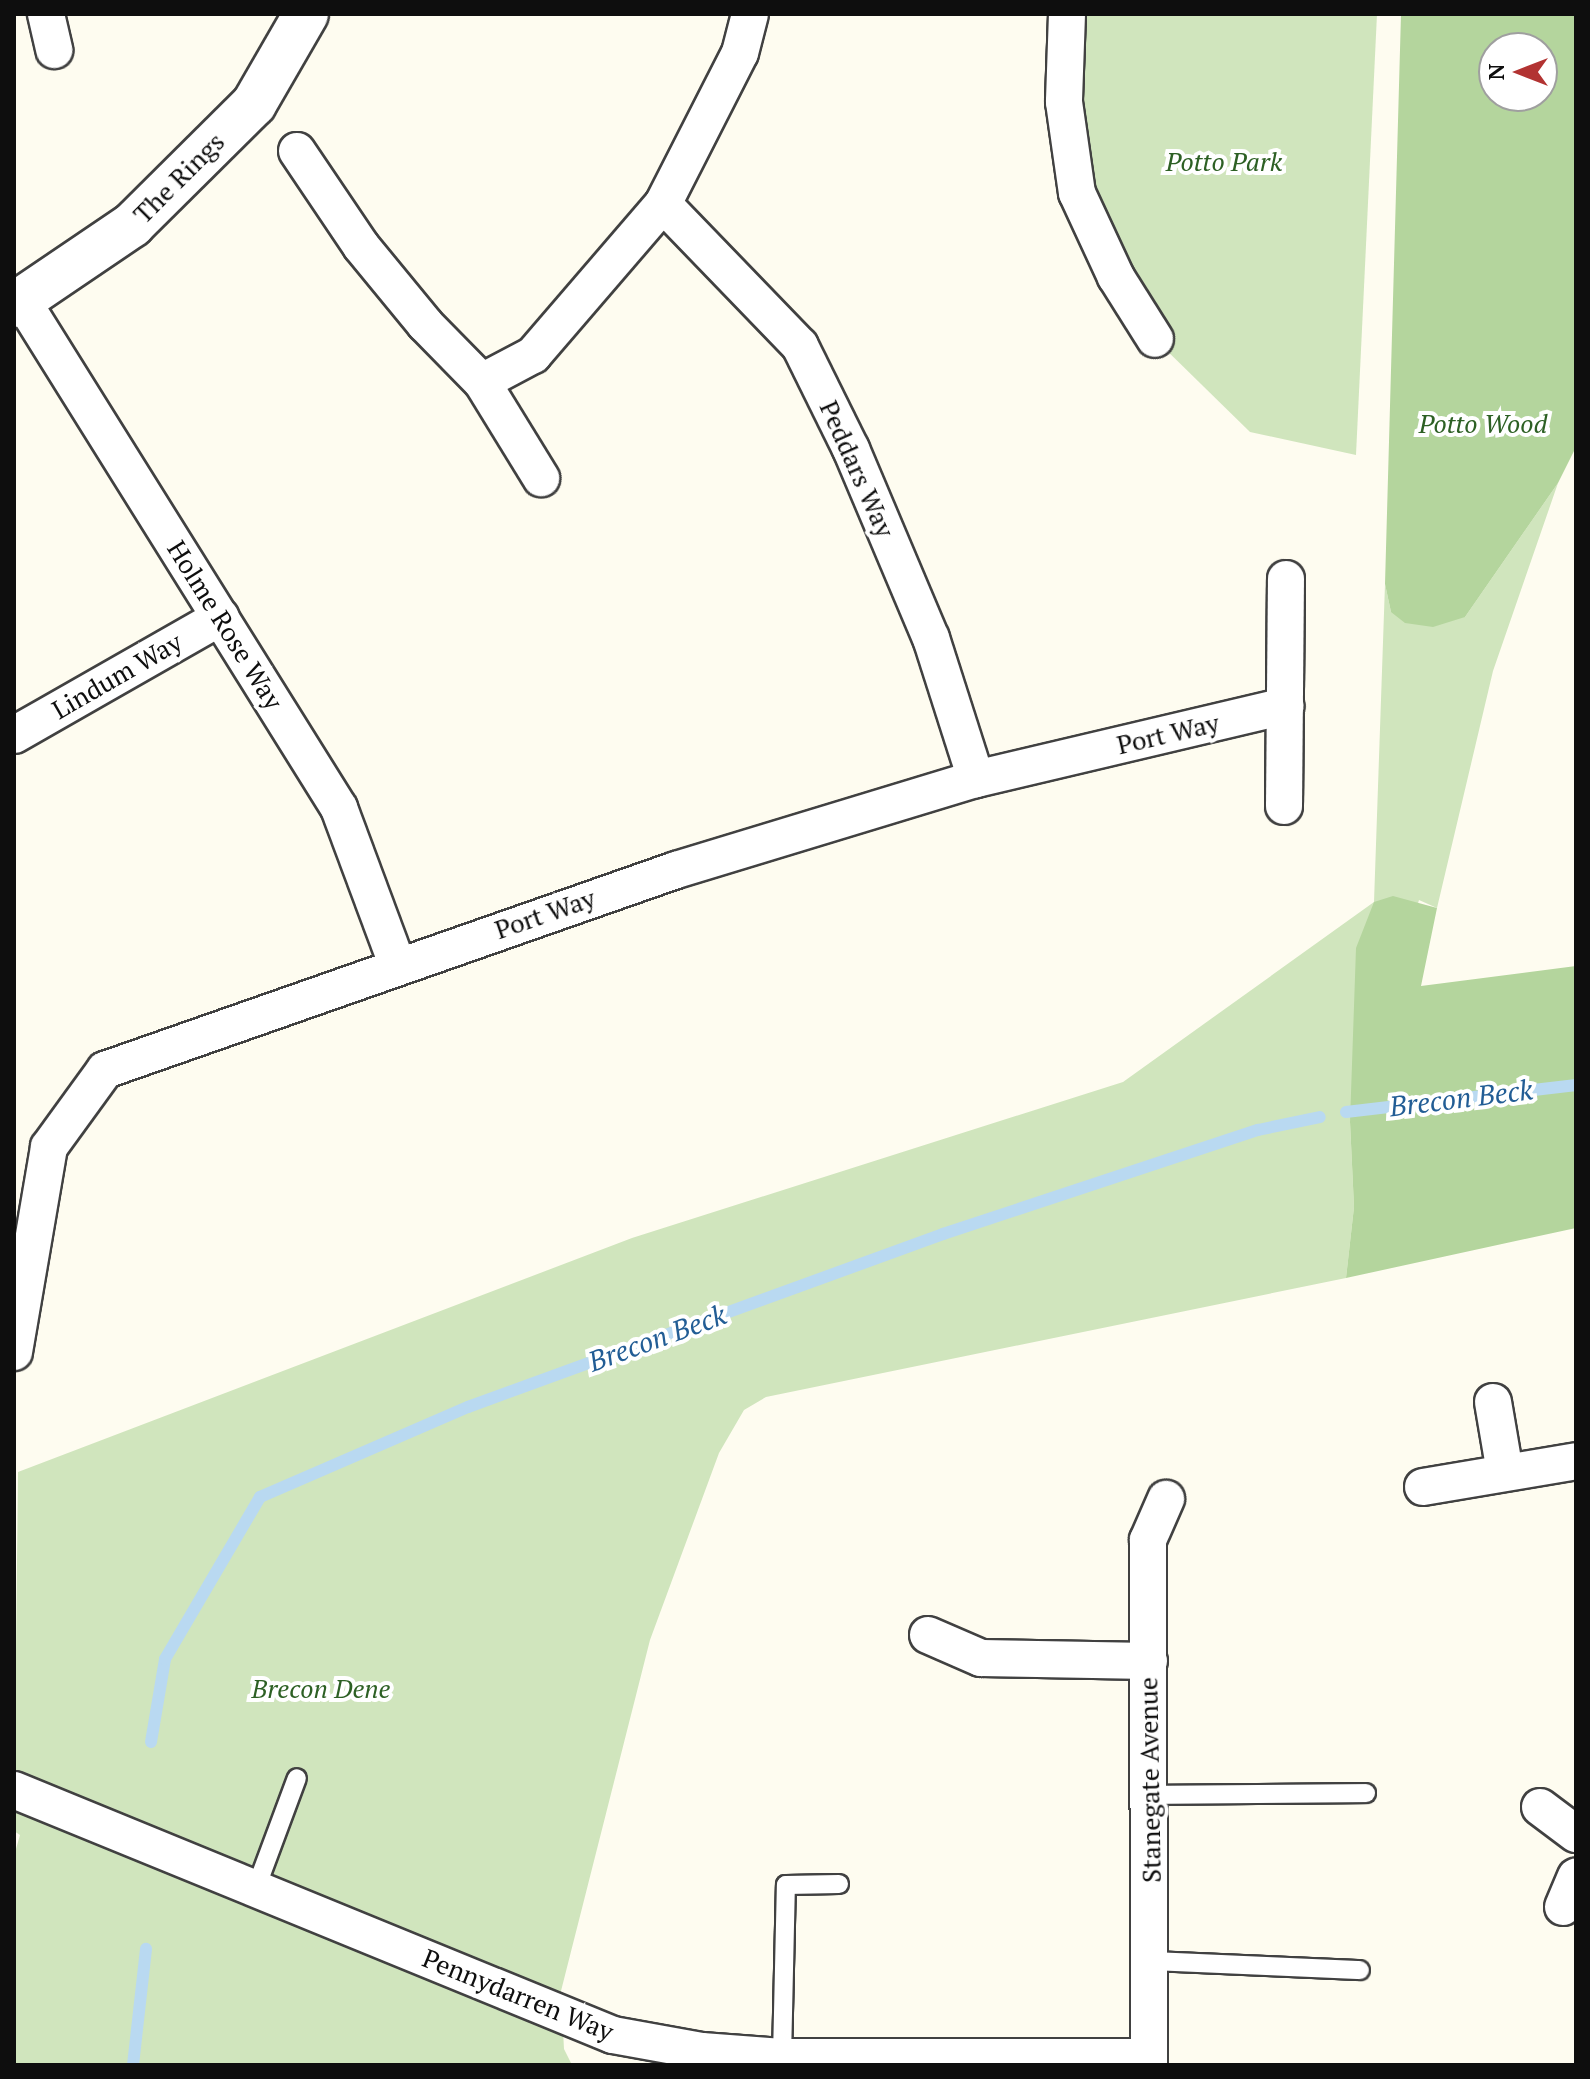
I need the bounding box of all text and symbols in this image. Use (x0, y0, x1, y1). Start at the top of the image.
north arrow (1478, 32, 1558, 112)
text: N (1481, 64, 1510, 80)
street label: The Rings (127, 126, 231, 230)
park label: Potto Park (1166, 146, 1282, 178)
street label: Peddars Way (813, 396, 901, 542)
park label: Potto Wood (1419, 408, 1547, 440)
street label: Holme Rose Way (161, 535, 289, 715)
street label: Lindum Way (47, 626, 187, 726)
street label: Port Way (1114, 707, 1222, 761)
street label: Port Way (491, 882, 599, 946)
water label: Brecon Beck (1387, 1073, 1535, 1123)
water label: Brecon Beck (584, 1298, 730, 1378)
park label: Brecon Dene (252, 1673, 390, 1705)
street label: Stanegate Avenue (1133, 1677, 1167, 1883)
street label: Pennydarren Way (418, 1943, 618, 2047)

